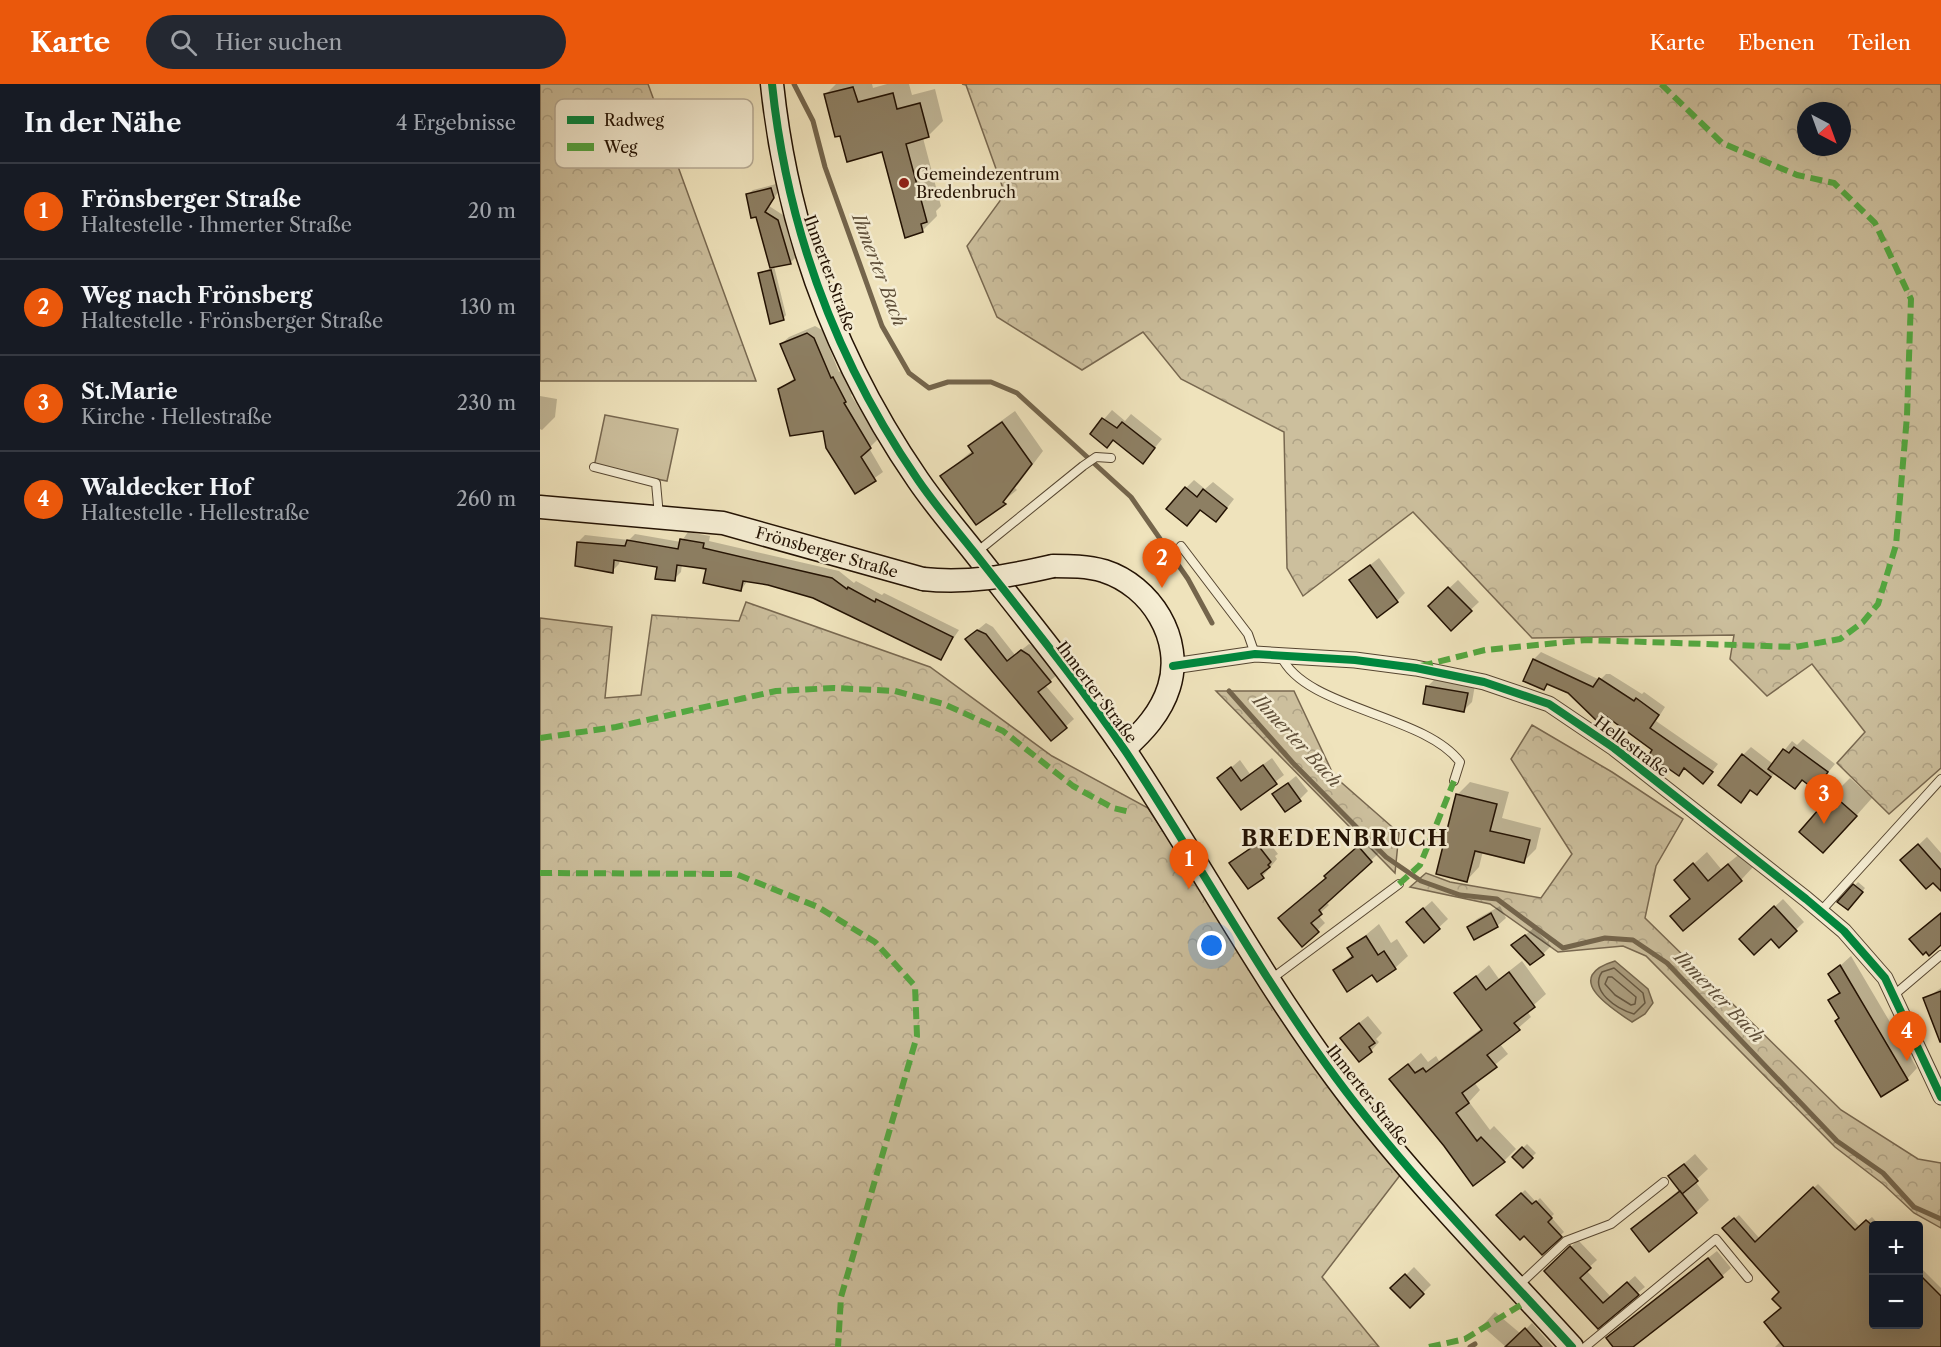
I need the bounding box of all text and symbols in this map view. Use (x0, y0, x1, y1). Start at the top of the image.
search box (146, 15, 566, 69)
text: Karte (30, 25, 110, 59)
icon: search (167, 26, 200, 59)
text: Hier suchen (215, 29, 342, 56)
text: Karte (1650, 30, 1705, 55)
text: Ebenen (1738, 30, 1815, 55)
text: Teilen (1848, 30, 1911, 55)
legend (555, 99, 753, 168)
north arrow (1797, 102, 1851, 156)
text: In der Nähe (24, 107, 181, 139)
text: Radweg (604, 110, 664, 130)
text: 4 Ergebnisse (396, 111, 516, 135)
text: Weg (603, 137, 638, 157)
place label: Gemeindezentrum Bredenbruch (916, 164, 1060, 202)
marker: Gemeindezentrum Bredenbruch (897, 176, 911, 190)
text: Frönsberger Straße (81, 186, 301, 213)
text: 1 (39, 199, 48, 223)
text: 20 m (468, 199, 516, 223)
water label: Ihmerter Bach (847, 209, 911, 330)
street label: Ihmerter Straße (800, 212, 860, 334)
text: Haltestelle · Ihmerter Straße (81, 213, 352, 237)
text: Weg nach Frönsberg (81, 282, 313, 309)
text: 2 (38, 295, 49, 319)
text: 130 m (460, 295, 516, 319)
text: Haltestelle · Frönsberger Straße (81, 309, 383, 333)
text: St.Marie (81, 378, 178, 405)
text: 3 (38, 391, 49, 415)
text: 230 m (457, 391, 516, 415)
text: Kirche · Hellestraße (81, 405, 272, 429)
text: Waldecker Hof (81, 474, 252, 501)
text: 4 (38, 487, 49, 511)
text: 260 m (456, 487, 516, 511)
text: Haltestelle · Hellestraße (81, 501, 310, 525)
street label: Frönsberger Straße (753, 522, 901, 582)
pin: 2 (1142, 538, 1182, 588)
street label: Ihmerter Straße (1052, 637, 1142, 747)
water label: Ihmerter Bach (1247, 688, 1346, 792)
street label: Hellestraße (1591, 711, 1673, 781)
pin: 3 (1804, 774, 1844, 824)
district label: BREDENBRUCH (1241, 825, 1449, 852)
pin: 1 (1170, 840, 1208, 889)
your location (1197, 931, 1226, 960)
water label: Ihmerter Bach (1668, 945, 1768, 1048)
pin: 4 (1888, 1012, 1926, 1061)
street label: Ihmerter Straße (1322, 1041, 1414, 1149)
map controls (1869, 1221, 1923, 1329)
button: + (1869, 1221, 1923, 1275)
button: − (1869, 1275, 1923, 1329)

